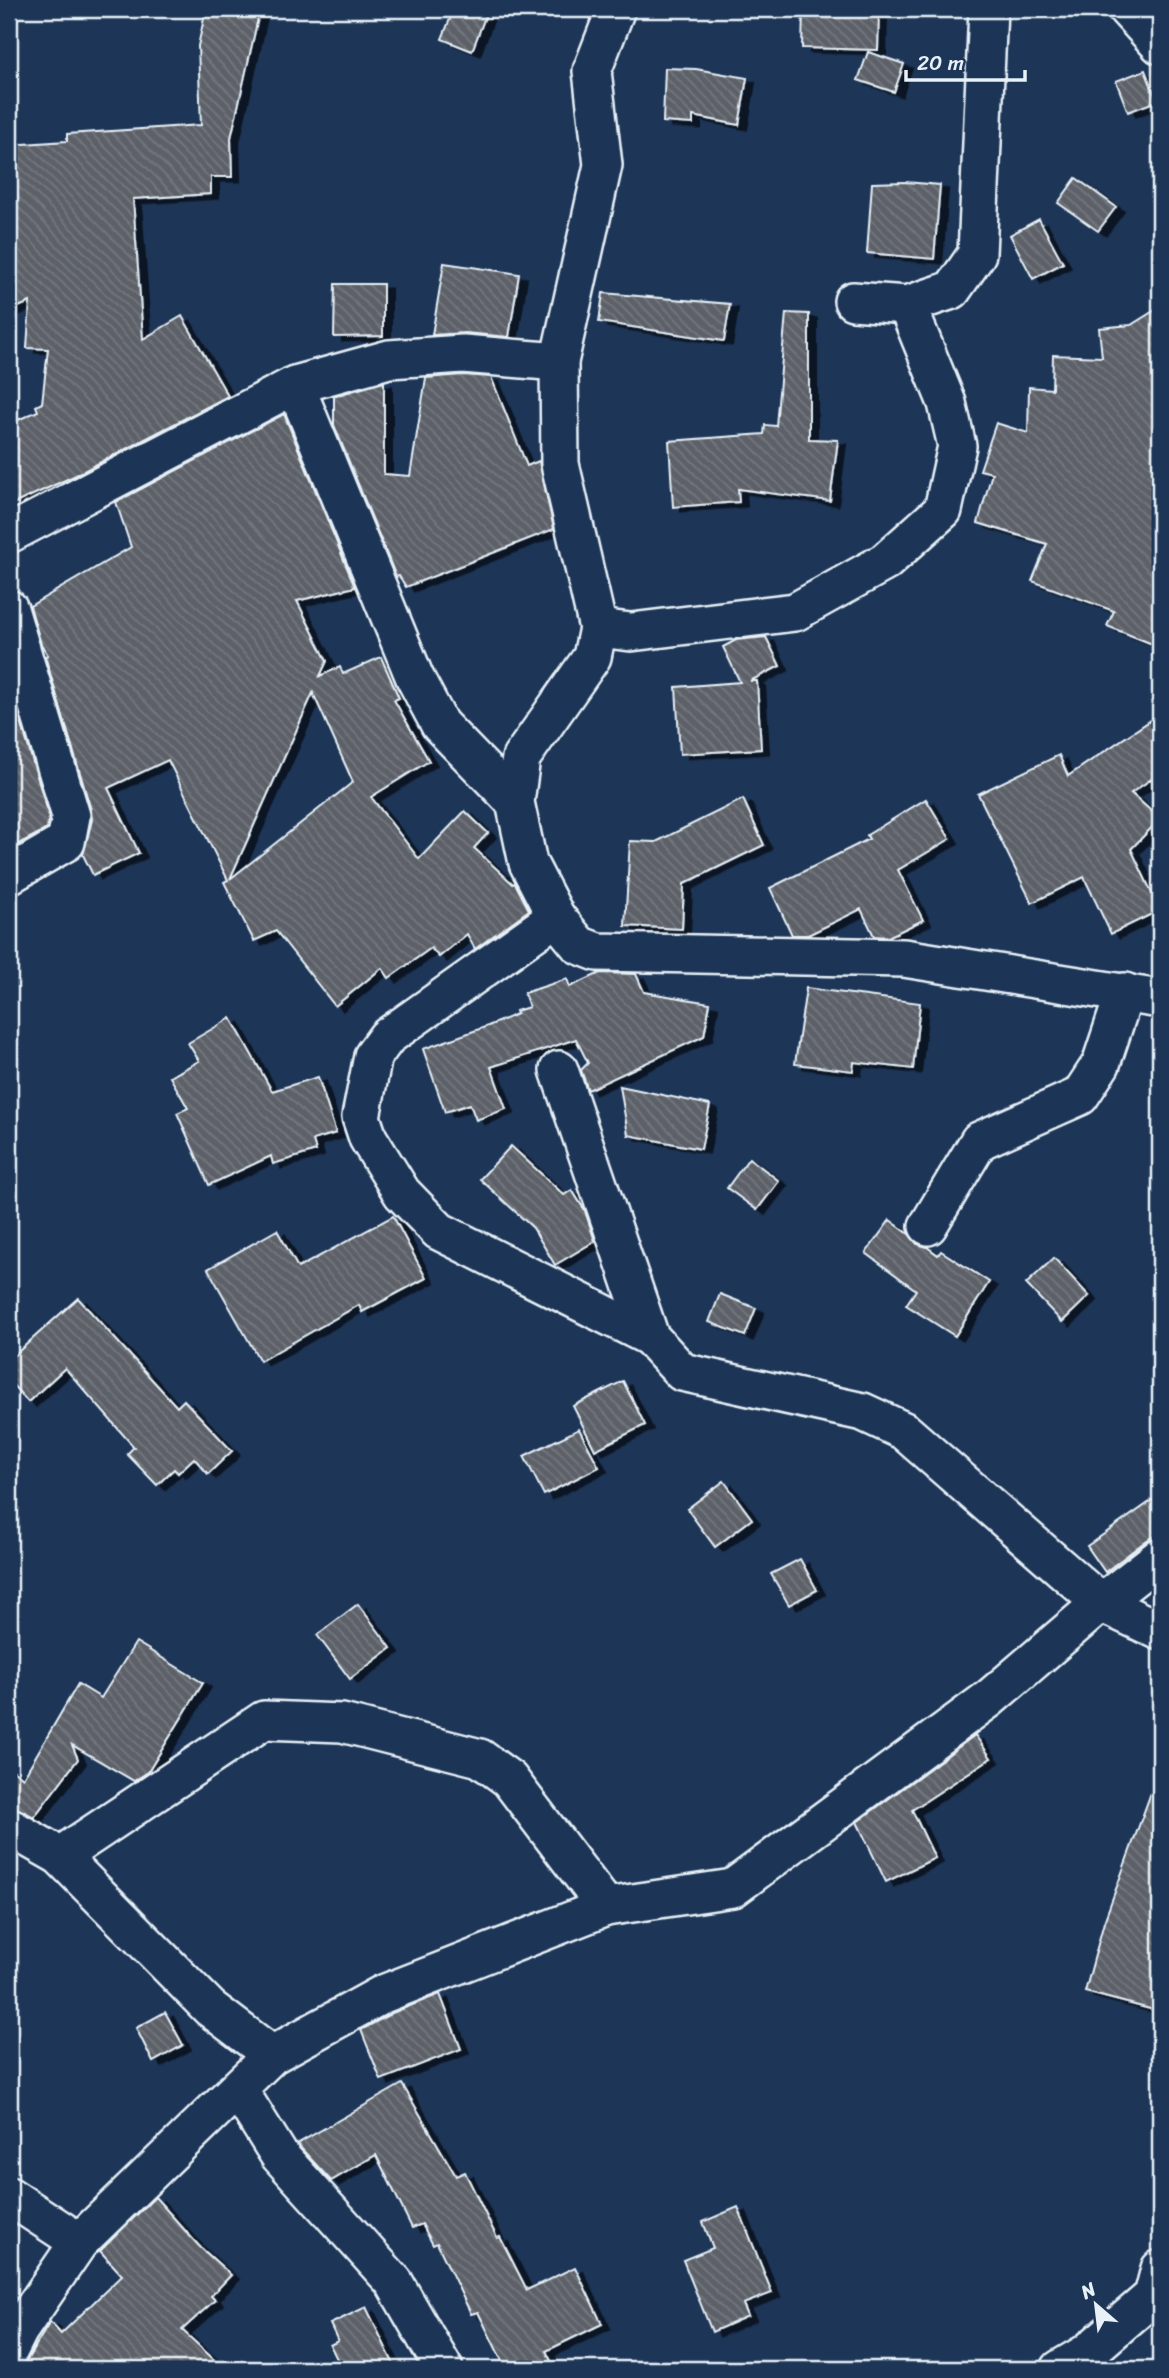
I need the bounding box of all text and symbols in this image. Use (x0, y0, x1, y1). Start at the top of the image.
scale bar (906, 38, 1026, 82)
text: 20 m (917, 44, 964, 82)
north arrow (1060, 2270, 1130, 2340)
text: N (1074, 2272, 1103, 2309)

